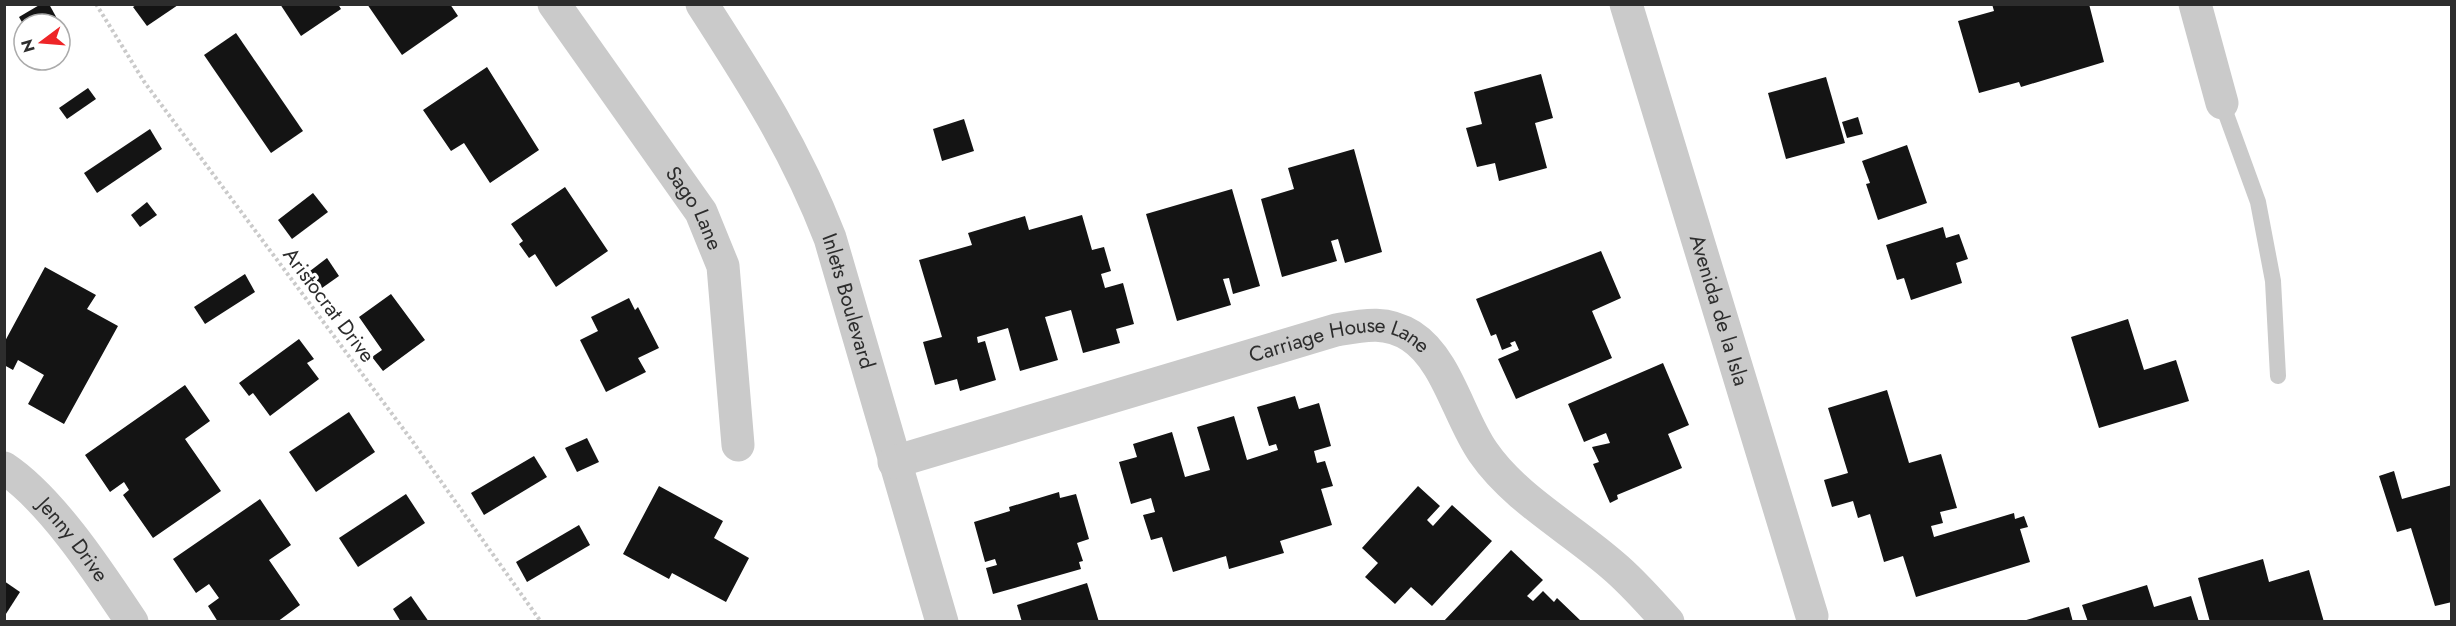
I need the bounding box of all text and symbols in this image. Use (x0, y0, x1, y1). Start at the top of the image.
north arrow (12, 12, 72, 72)
text: N (15, 37, 41, 55)
street label: Sago Lane (658, 160, 730, 255)
street label: Inlets Boulevard (815, 229, 882, 372)
street label: Avenida de la Isla (1682, 231, 1756, 389)
street label: Aristocrat Drive (276, 241, 382, 369)
text: Carriage House Lane (1245, 310, 1437, 370)
street label: Carriage House Lane (1241, 344, 1429, 372)
street label: Jenny Drive (29, 488, 116, 588)

